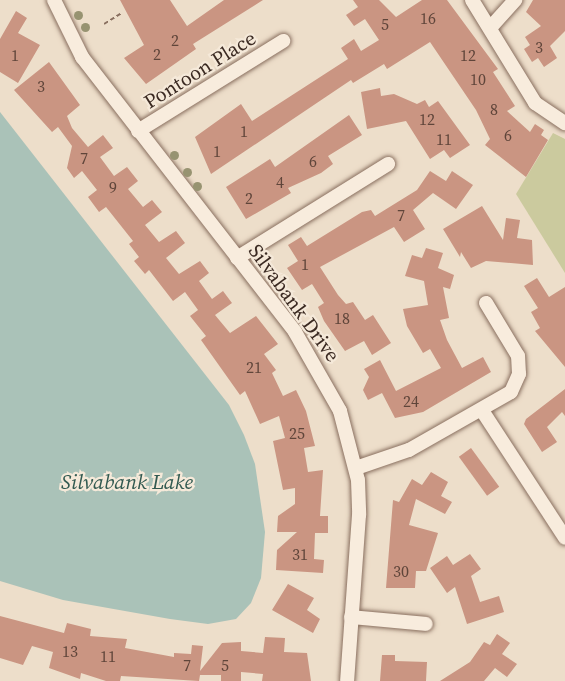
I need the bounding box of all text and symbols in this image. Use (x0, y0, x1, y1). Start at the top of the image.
house number: 16 (420, 8, 436, 28)
house number: 5 (381, 14, 389, 34)
street label: Pontoon Place (140, 26, 260, 114)
house number: 2 (171, 30, 179, 50)
house number: 3 (535, 37, 543, 57)
house number: 2 (153, 44, 161, 64)
house number: 1 (11, 45, 19, 65)
house number: 12 (460, 45, 476, 65)
house number: 10 (470, 69, 486, 89)
house number: 3 (37, 76, 45, 96)
house number: 8 (490, 99, 498, 119)
house number: 12 (419, 109, 435, 129)
house number: 1 (240, 121, 248, 141)
house number: 6 (504, 125, 512, 145)
house number: 11 (436, 129, 452, 149)
house number: 1 (213, 141, 221, 161)
house number: 7 (80, 148, 88, 168)
house number: 6 (309, 151, 317, 171)
house number: 4 (276, 172, 284, 192)
house number: 9 (109, 177, 117, 197)
house number: 2 (245, 188, 253, 208)
house number: 7 (397, 205, 405, 225)
street label: Silvabank Drive (243, 240, 345, 366)
house number: 1 (301, 254, 309, 274)
house number: 18 (334, 308, 350, 328)
house number: 21 (246, 357, 262, 377)
house number: 24 (403, 391, 419, 411)
house number: 25 (289, 423, 305, 443)
water label: Silvabank Lake (61, 469, 193, 495)
house number: 31 (292, 544, 308, 564)
house number: 30 (393, 561, 409, 581)
house number: 13 (62, 641, 78, 661)
house number: 11 (100, 646, 116, 666)
house number: 7 (183, 655, 191, 675)
house number: 5 (221, 655, 229, 675)

